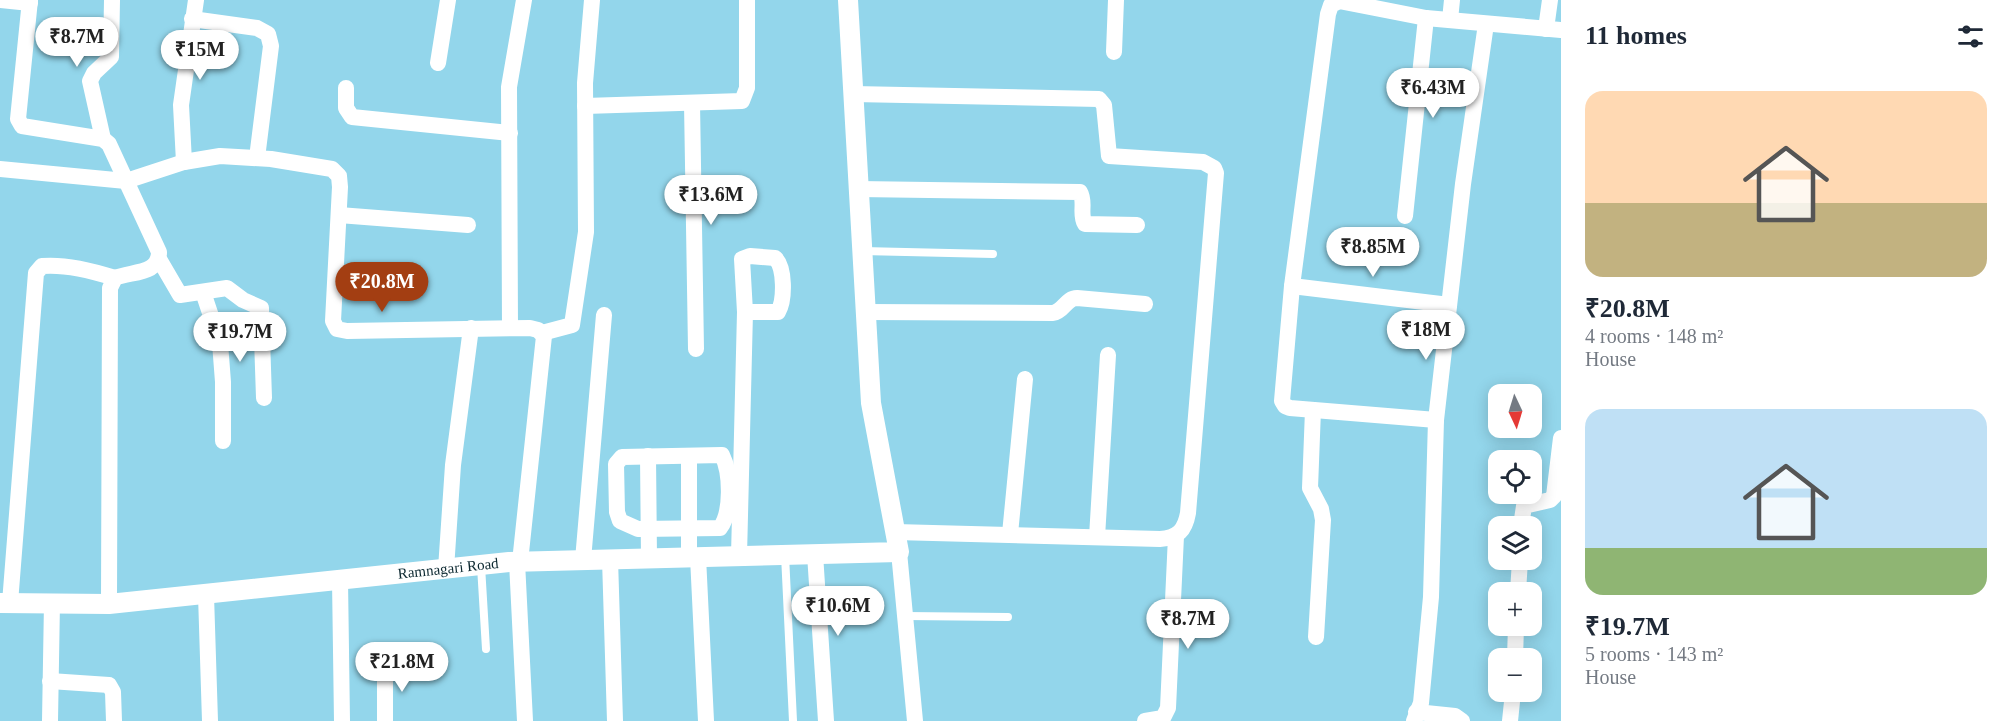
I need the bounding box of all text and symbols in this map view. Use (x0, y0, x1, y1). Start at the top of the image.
pin: ₹8.7M (35, 17, 119, 68)
icon: filters (1954, 20, 1987, 53)
text: 11 homes (1585, 21, 1687, 50)
text: ₹8.7M (49, 25, 105, 47)
pin: ₹15M (164, 30, 236, 81)
text: ₹15M (175, 38, 225, 60)
pin: ₹6.43M (1384, 68, 1482, 119)
text: ₹6.43M (1400, 76, 1466, 98)
icon: home (1732, 130, 1840, 238)
pin: ₹13.6M (662, 175, 760, 226)
text: ₹13.6M (678, 183, 744, 205)
pin: ₹8.85M (1324, 227, 1422, 278)
text: ₹8.85M (1340, 235, 1406, 257)
pin: ₹20.8M (333, 262, 431, 313)
text: ₹20.8M (349, 270, 415, 292)
text: ₹20.8M (1585, 294, 1670, 323)
pin: ₹18M (1390, 310, 1462, 361)
pin: ₹19.7M (191, 312, 289, 363)
text: ₹18M (1401, 318, 1451, 340)
text: ₹19.7M (207, 320, 273, 342)
text: 4 rooms · 148 m² (1585, 325, 1723, 347)
text: House (1585, 348, 1636, 370)
north arrow (1488, 384, 1542, 438)
map controls (1488, 384, 1542, 702)
icon: home (1732, 448, 1840, 556)
button: locate (1488, 450, 1542, 504)
button: layers (1488, 516, 1542, 570)
street label: Ramnagari Road (397, 555, 500, 582)
button: + (1488, 582, 1542, 636)
pin: ₹10.6M (789, 586, 887, 637)
text: ₹10.6M (805, 594, 871, 616)
pin: ₹8.7M (1146, 599, 1230, 650)
text: ₹8.7M (1160, 607, 1216, 629)
text: ₹19.7M (1585, 612, 1670, 641)
pin: ₹21.8M (353, 642, 451, 693)
text: 5 rooms · 143 m² (1585, 643, 1723, 665)
button: − (1488, 648, 1542, 702)
text: ₹21.8M (369, 650, 435, 672)
text: House (1585, 666, 1636, 688)

